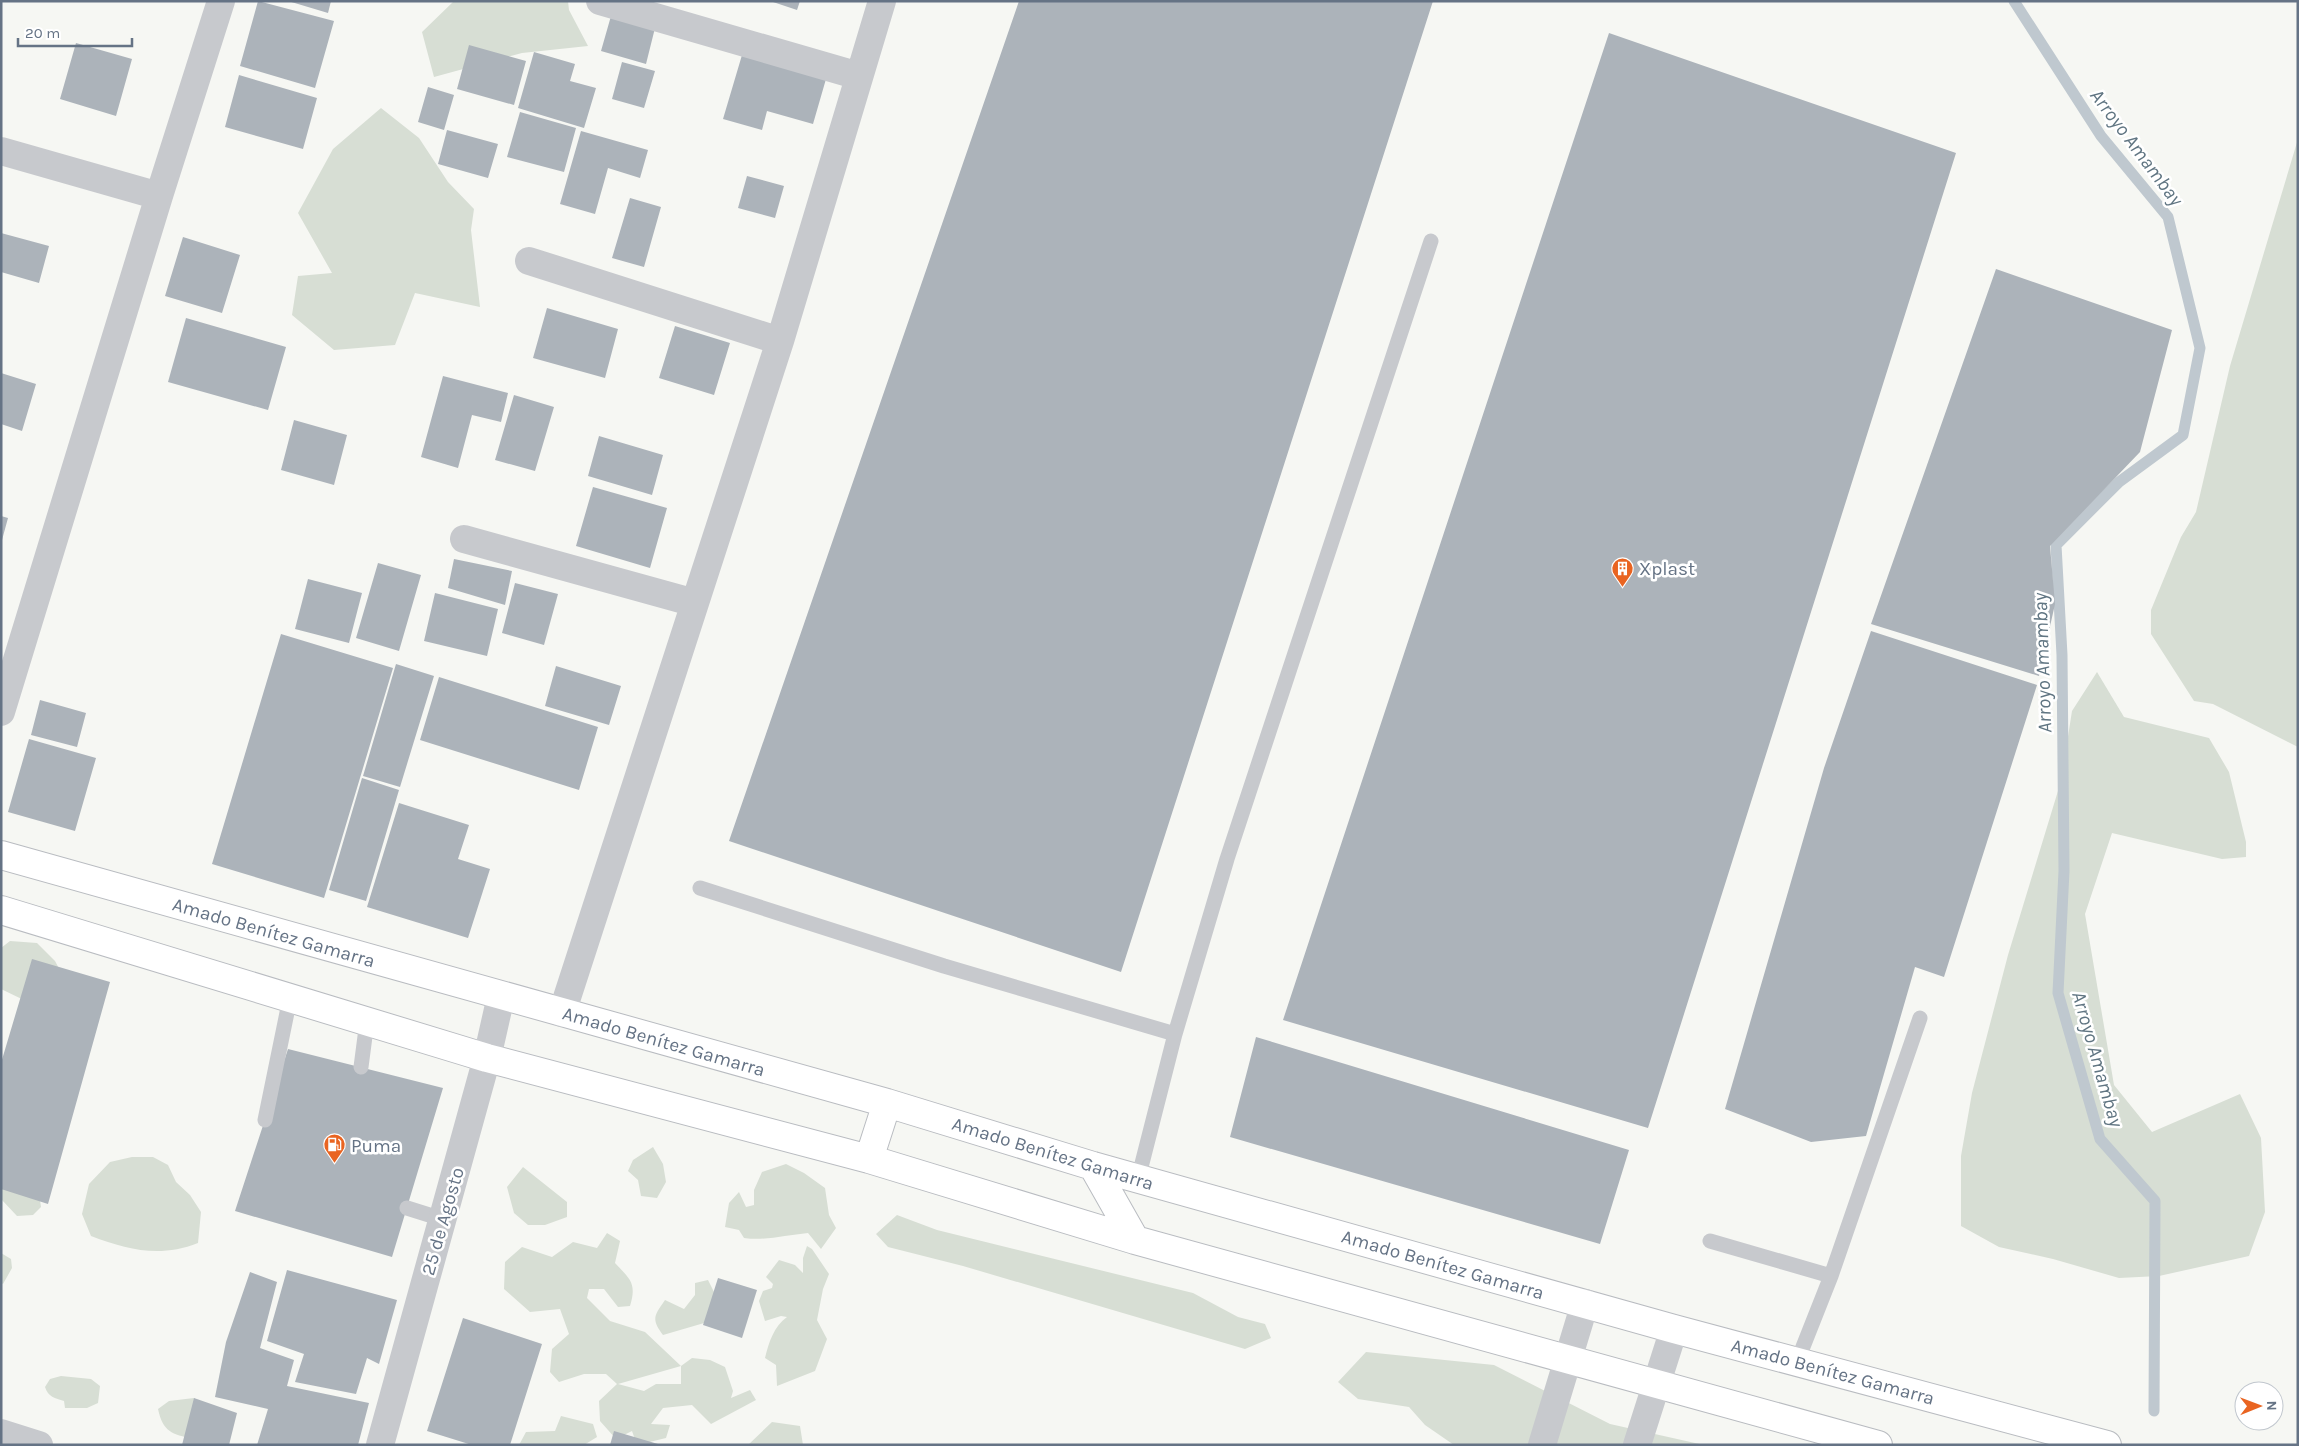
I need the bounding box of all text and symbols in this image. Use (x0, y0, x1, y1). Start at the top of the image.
scale bar (18, 15, 131, 47)
text: 20 m (25, 24, 60, 42)
water label: Arroyo Amambay (2085, 84, 2189, 211)
building icon: Xplast (1611, 556, 1635, 587)
place label: Xplast (1639, 558, 1695, 580)
water label: Arroyo Amambay (2029, 591, 2056, 733)
street label: Amado Benítez Gamarra (170, 894, 377, 972)
water label: Arroyo Amambay (2067, 989, 2128, 1131)
street label: Amado Benítez Gamarra (560, 1003, 767, 1081)
street label: Amado Benítez Gamarra (949, 1113, 1156, 1195)
fuel station icon: Puma (323, 1133, 347, 1164)
place label: Puma (351, 1135, 401, 1157)
street label: 25 de Agosto (417, 1165, 469, 1278)
street label: Amado Benítez Gamarra (1339, 1226, 1546, 1304)
street label: Amado Benítez Gamarra (1729, 1334, 1937, 1410)
north arrow (2234, 1381, 2284, 1431)
text: N (2263, 1401, 2280, 1411)

